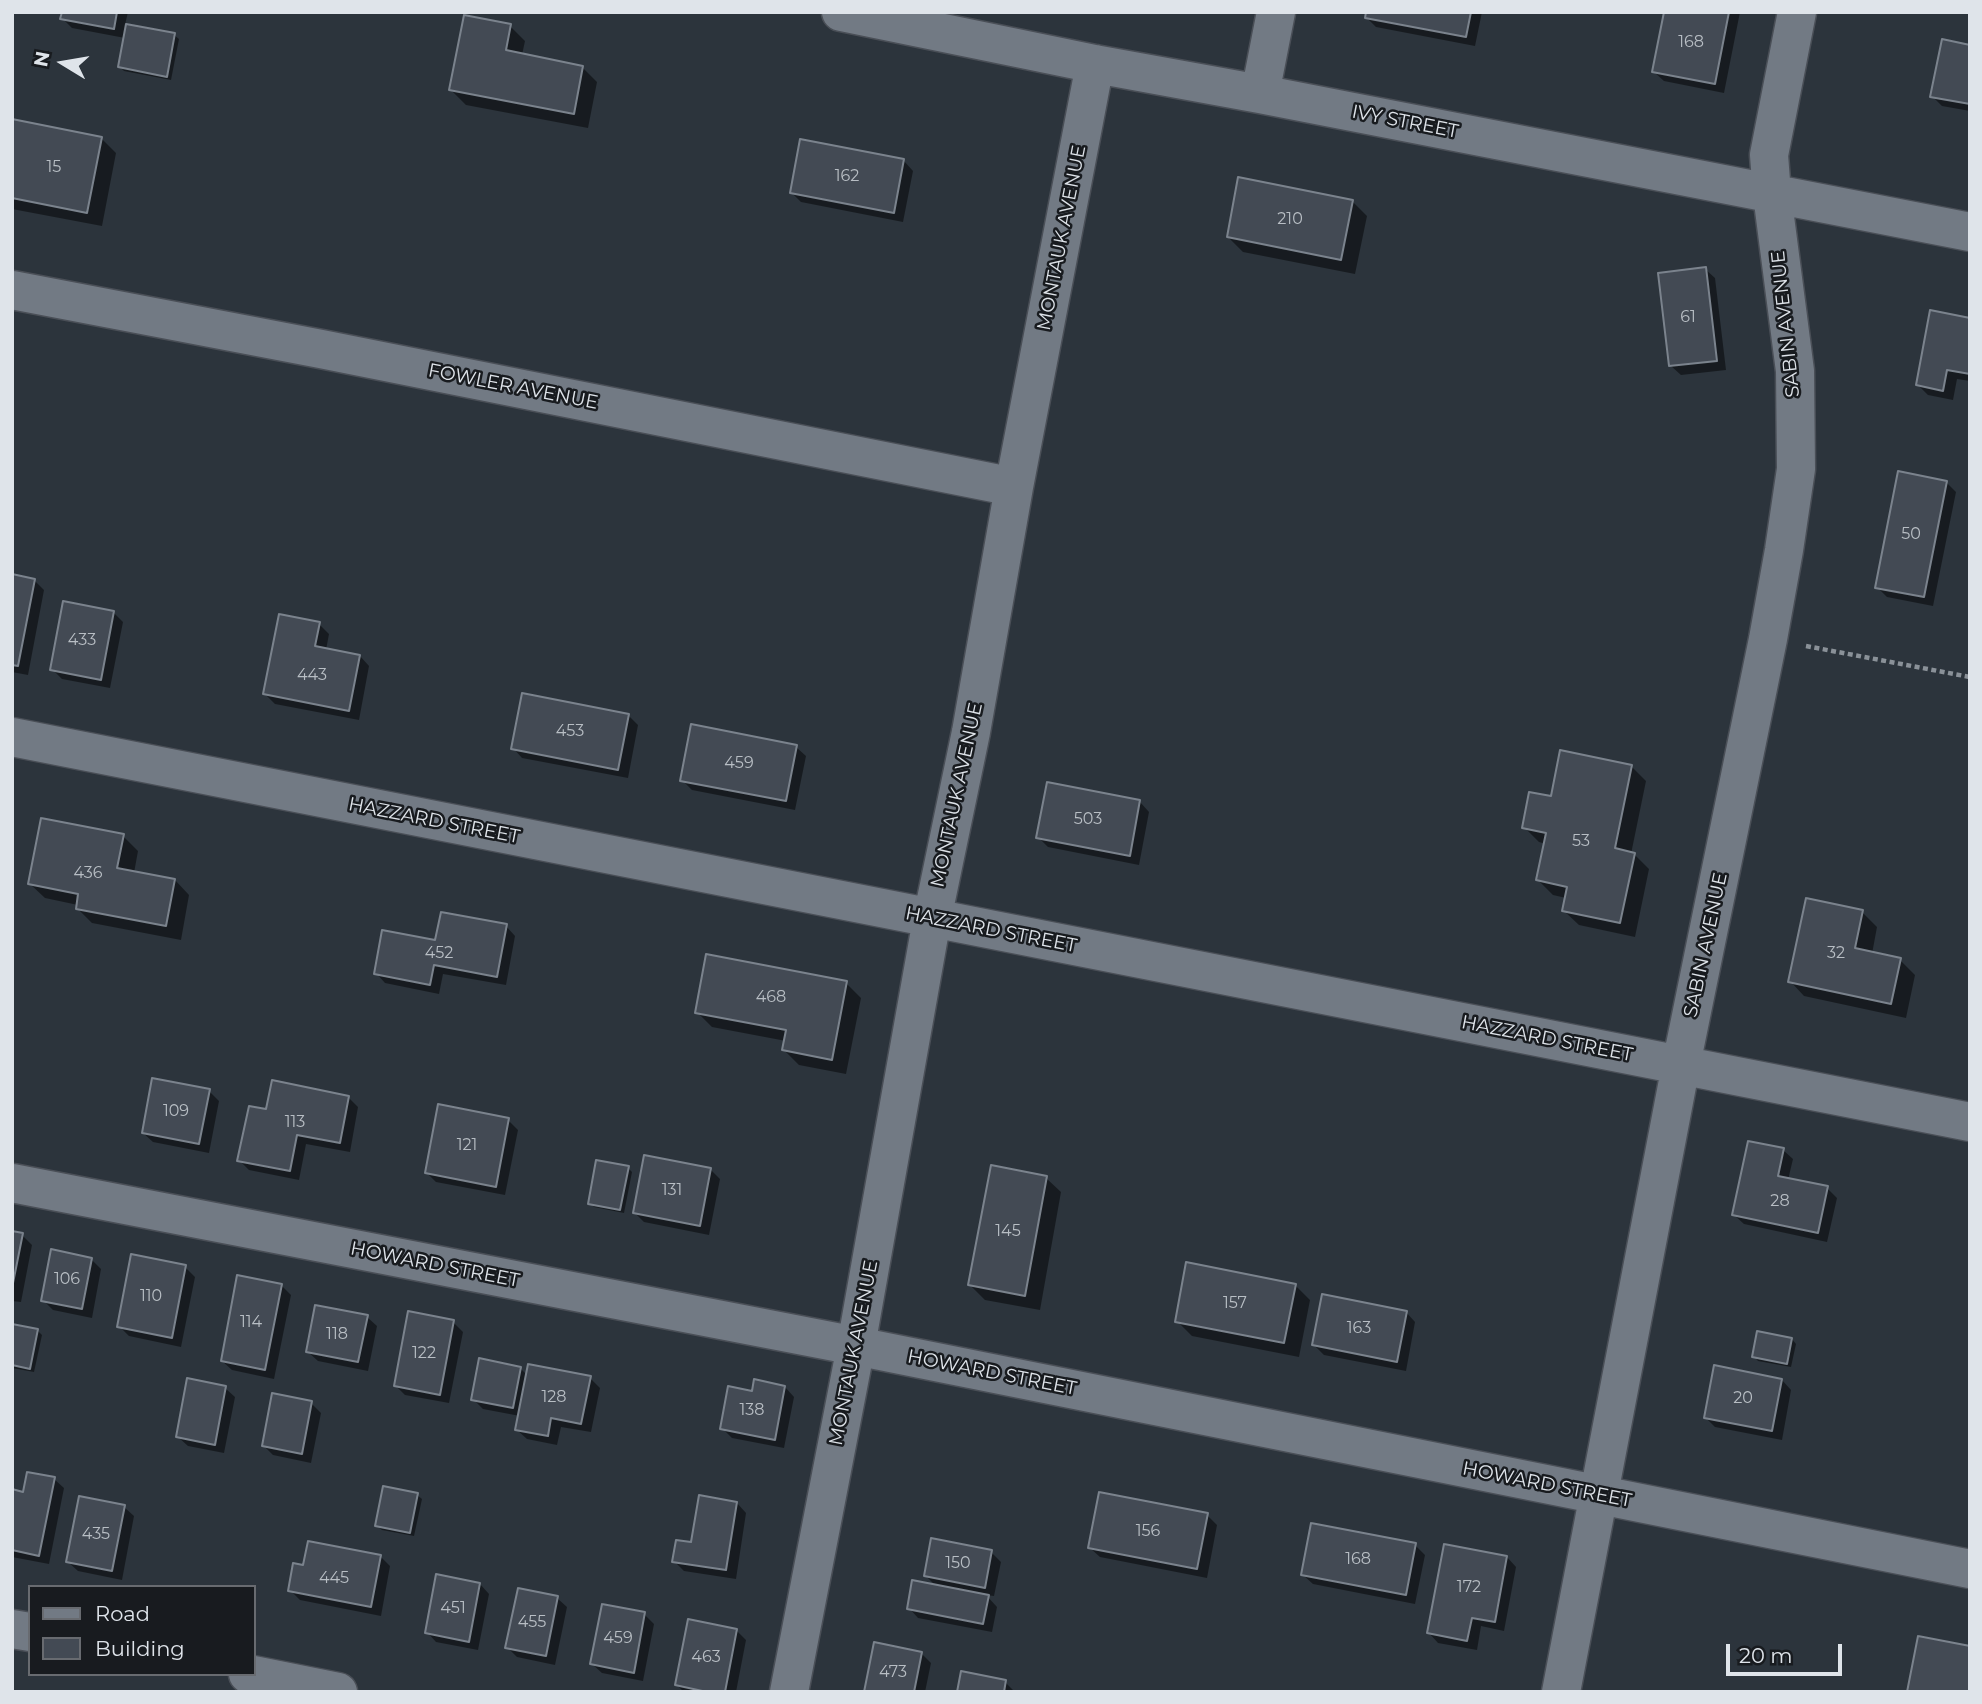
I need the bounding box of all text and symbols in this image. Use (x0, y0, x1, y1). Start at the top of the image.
north arrow (28, 28, 98, 98)
house number: 168 (1678, 32, 1704, 52)
text: N (29, 49, 55, 69)
street label: IVY STREET (1350, 101, 1460, 143)
street label: MONTAUK AVENUE (1033, 143, 1091, 333)
house number: 15 (47, 157, 61, 177)
house number: 162 (835, 166, 859, 186)
house number: 210 (1277, 209, 1303, 229)
street label: SABIN AVENUE (1767, 249, 1805, 399)
house number: 61 (1680, 307, 1696, 327)
street label: FOWLER AVENUE (426, 359, 600, 415)
house number: 50 (1901, 524, 1921, 544)
house number: 433 (68, 630, 96, 650)
house number: 443 (297, 665, 327, 685)
street label: MONTAUK AVENUE (926, 700, 988, 890)
house number: 453 (556, 721, 584, 741)
house number: 459 (724, 753, 754, 773)
street label: HAZZARD STREET (346, 793, 522, 849)
house number: 503 (1074, 809, 1102, 829)
house number: 53 (1572, 831, 1590, 851)
house number: 436 (73, 863, 103, 883)
street label: SABIN AVENUE (1680, 870, 1732, 1020)
street label: HAZZARD STREET (903, 902, 1079, 958)
house number: 452 (425, 943, 453, 963)
house number: 32 (1827, 943, 1845, 963)
house number: 468 (756, 987, 786, 1007)
street label: HAZZARD STREET (1459, 1011, 1635, 1067)
house number: 109 (163, 1101, 189, 1121)
house number: 113 (285, 1112, 305, 1132)
house number: 121 (457, 1135, 477, 1155)
house number: 131 (662, 1180, 682, 1200)
house number: 28 (1770, 1191, 1790, 1211)
house number: 145 (995, 1221, 1021, 1241)
street label: HOWARD STREET (348, 1237, 522, 1293)
street label: MONTAUK AVENUE (825, 1258, 883, 1448)
house number: 106 (54, 1269, 80, 1289)
house number: 110 (140, 1286, 162, 1306)
house number: 157 (1223, 1293, 1247, 1313)
house number: 114 (240, 1312, 262, 1332)
house number: 163 (1347, 1318, 1371, 1338)
house number: 118 (326, 1324, 348, 1344)
house number: 122 (412, 1343, 436, 1363)
street label: HOWARD STREET (905, 1345, 1079, 1401)
house number: 128 (541, 1387, 567, 1407)
house number: 20 (1733, 1388, 1753, 1408)
house number: 138 (739, 1400, 765, 1420)
street label: HOWARD STREET (1460, 1457, 1634, 1513)
house number: 156 (1136, 1521, 1160, 1541)
house number: 435 (82, 1524, 110, 1544)
house number: 168 (1345, 1549, 1371, 1569)
house number: 150 (945, 1553, 971, 1573)
house number: 445 (319, 1568, 349, 1588)
house number: 172 (1457, 1577, 1481, 1597)
legend (28, 1585, 256, 1676)
house number: 451 (440, 1598, 466, 1618)
text: Road (95, 1601, 150, 1626)
house number: 455 (518, 1612, 546, 1632)
house number: 459 (603, 1628, 633, 1648)
scale bar (1730, 1630, 1846, 1674)
text: Building (95, 1636, 185, 1661)
text: 20 m (1739, 1643, 1793, 1668)
house number: 463 (691, 1647, 721, 1667)
house number: 473 (879, 1662, 907, 1682)

